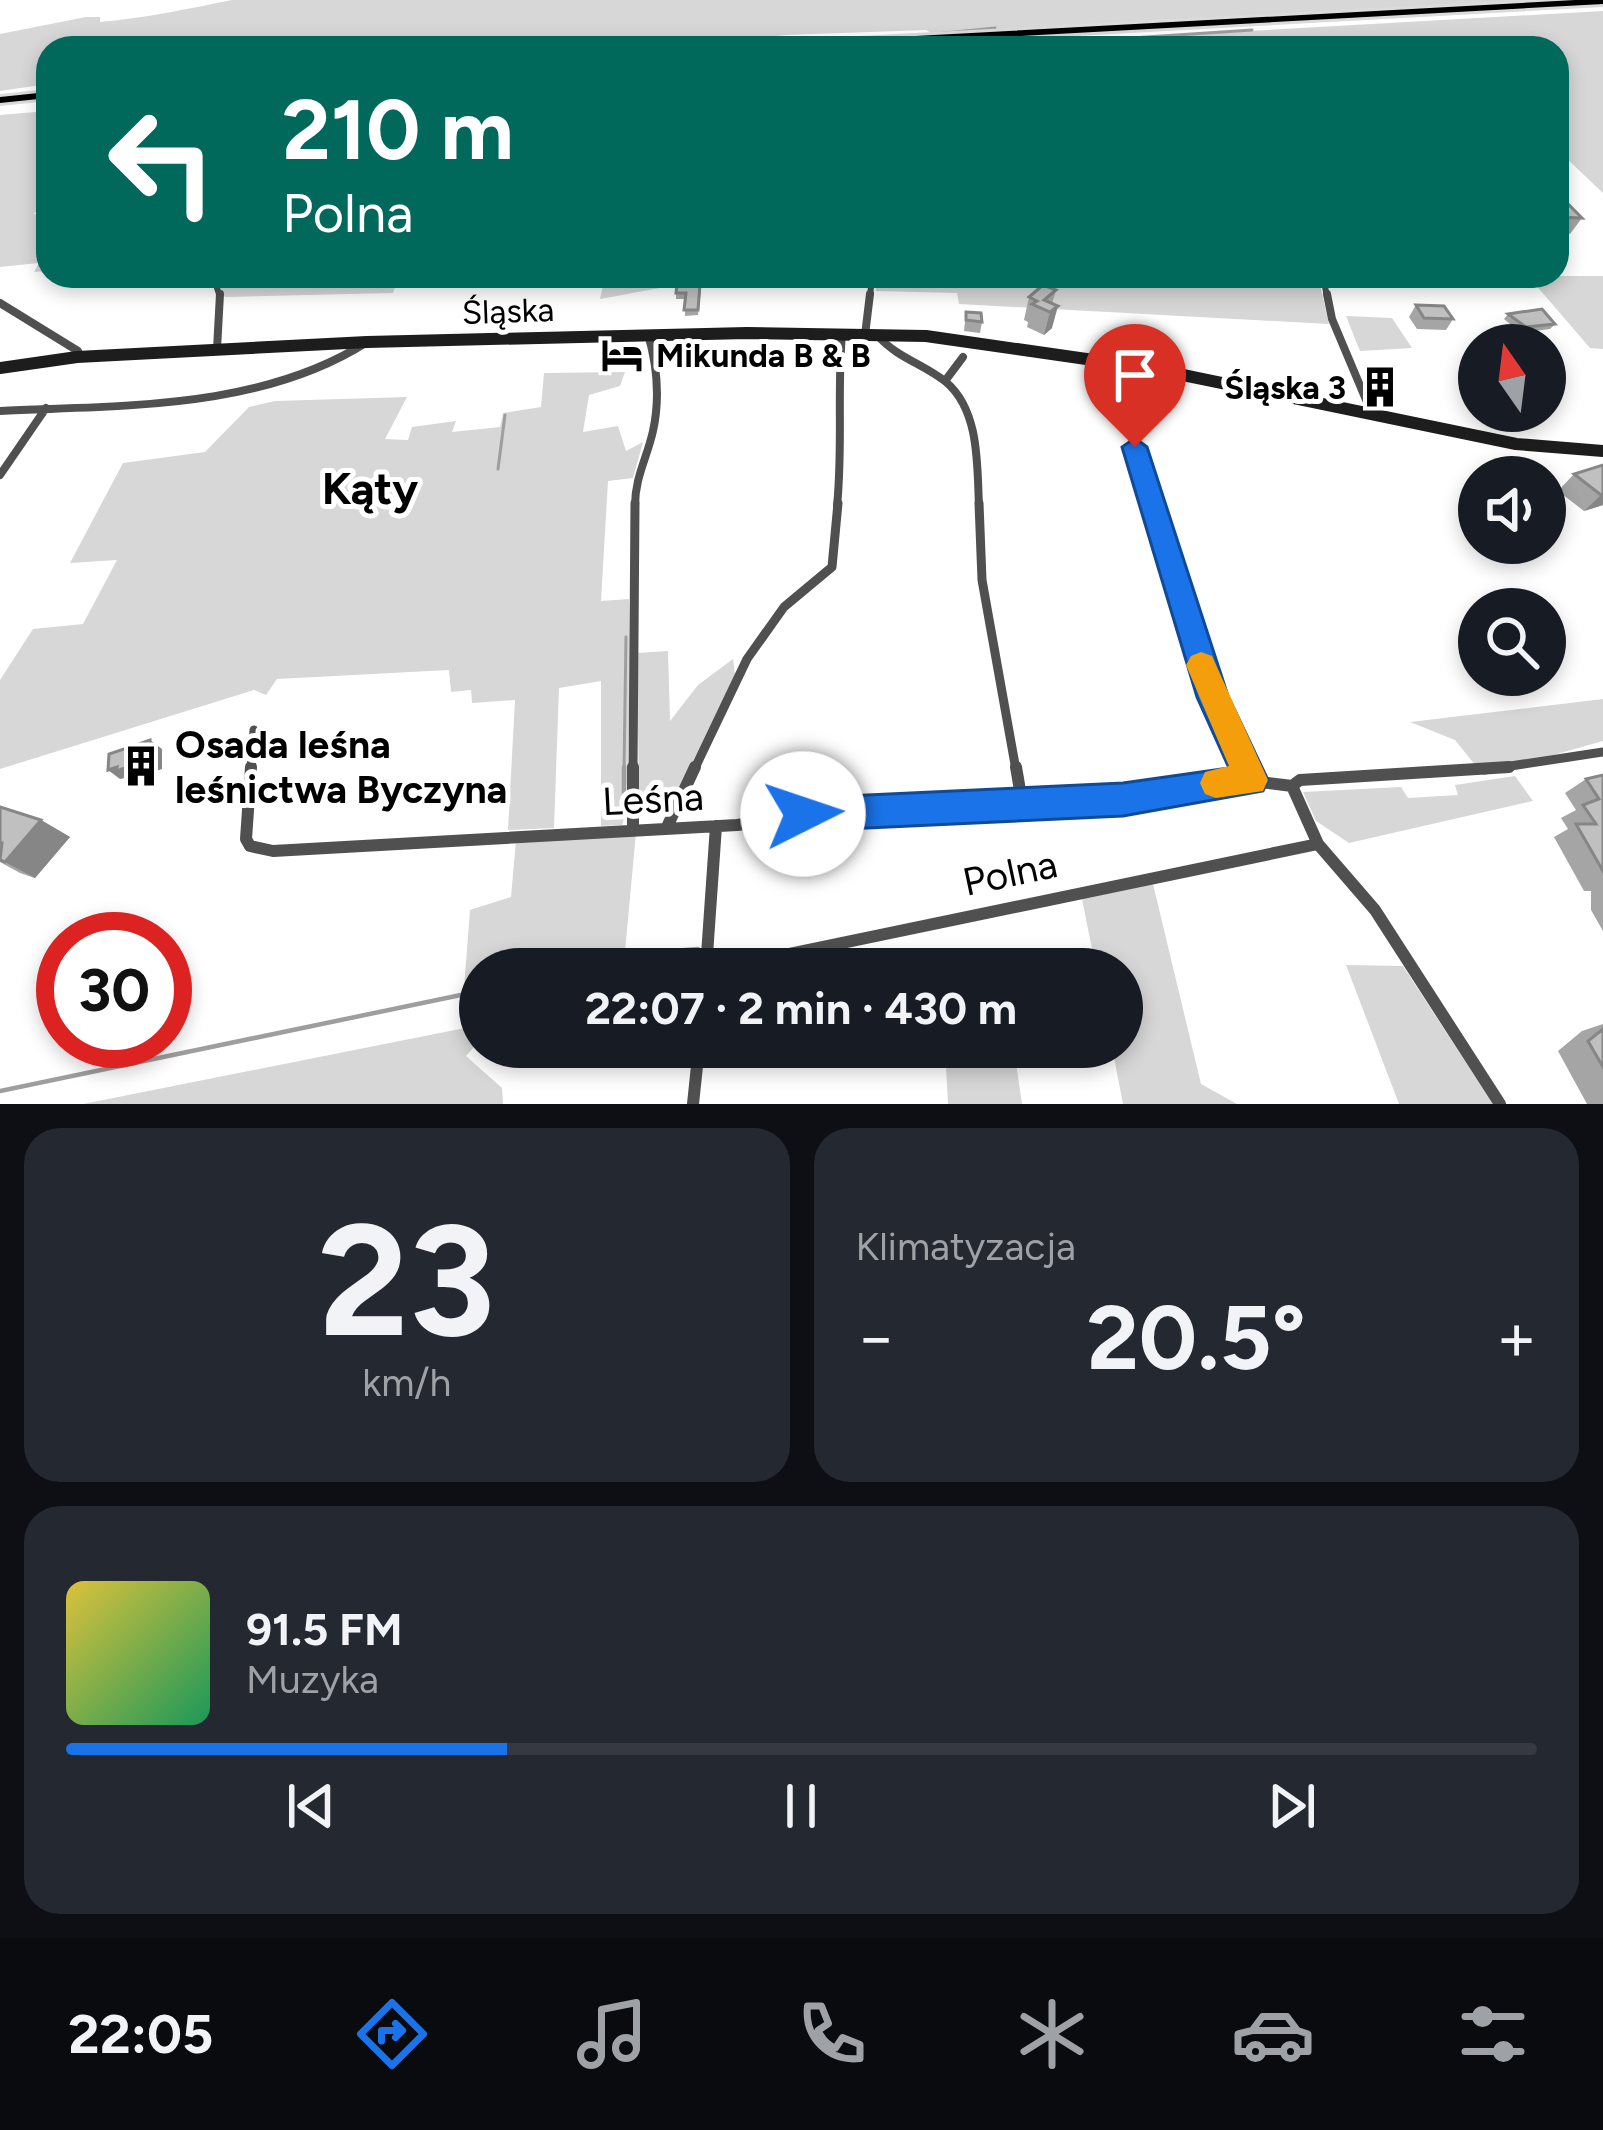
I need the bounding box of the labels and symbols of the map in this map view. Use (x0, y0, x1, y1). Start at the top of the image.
street label: Śląska (461, 290, 555, 332)
pin (1084, 324, 1186, 447)
north arrow (1458, 324, 1566, 432)
hotel icon: Mikunda B & B (599, 332, 645, 378)
place label: Mikunda B & B (656, 336, 871, 375)
building icon: Śląska 3 (1357, 364, 1403, 410)
place label: Śląska 3 (1224, 368, 1346, 407)
district label: Kąty (322, 461, 418, 515)
place label: Osada leśna leśnictwa Byczyna (175, 721, 507, 813)
building icon: Osada leśna leśnictwa Byczyna (118, 743, 164, 789)
position arrow (740, 751, 866, 877)
street label: Leśna (601, 773, 705, 825)
street label: Polna (959, 840, 1061, 906)
speed limit sign: 30 (36, 912, 192, 1068)

